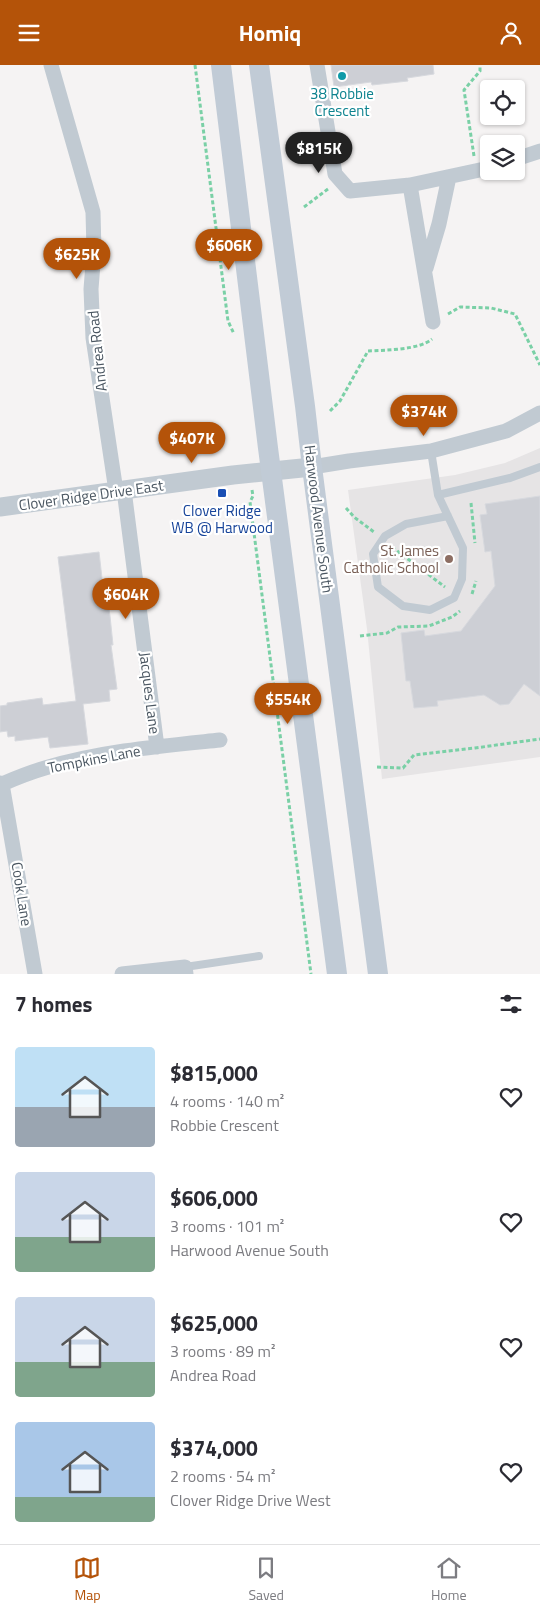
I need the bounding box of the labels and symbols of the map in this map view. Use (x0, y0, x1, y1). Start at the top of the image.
marker: 38 Robbie Crescent (336, 70, 348, 82)
place label: 38 Robbie Crescent (310, 82, 374, 122)
pin: $815K (284, 131, 354, 174)
pin: $606K (194, 229, 264, 271)
pin: $625K (42, 237, 112, 280)
street label: Andrea Road (81, 310, 113, 392)
pin: $374K (389, 395, 459, 437)
pin: $407K (157, 421, 227, 464)
street label: Harwood Avenue South (299, 444, 339, 594)
street label: Clover Ridge Drive East (17, 473, 165, 517)
marker: Clover Ridge WB @ Harwood (216, 487, 228, 499)
place label: Clover Ridge WB @ Harwood (171, 499, 273, 539)
place label: St. James Catholic School (343, 539, 439, 579)
marker: St. James Catholic School (443, 553, 455, 565)
pin: $604K (91, 577, 161, 620)
street label: Jacques Lane (134, 651, 166, 735)
pin: $554K (253, 683, 323, 725)
street label: Tompkins Lane (46, 739, 142, 779)
street label: Cook Lane (6, 860, 38, 928)

